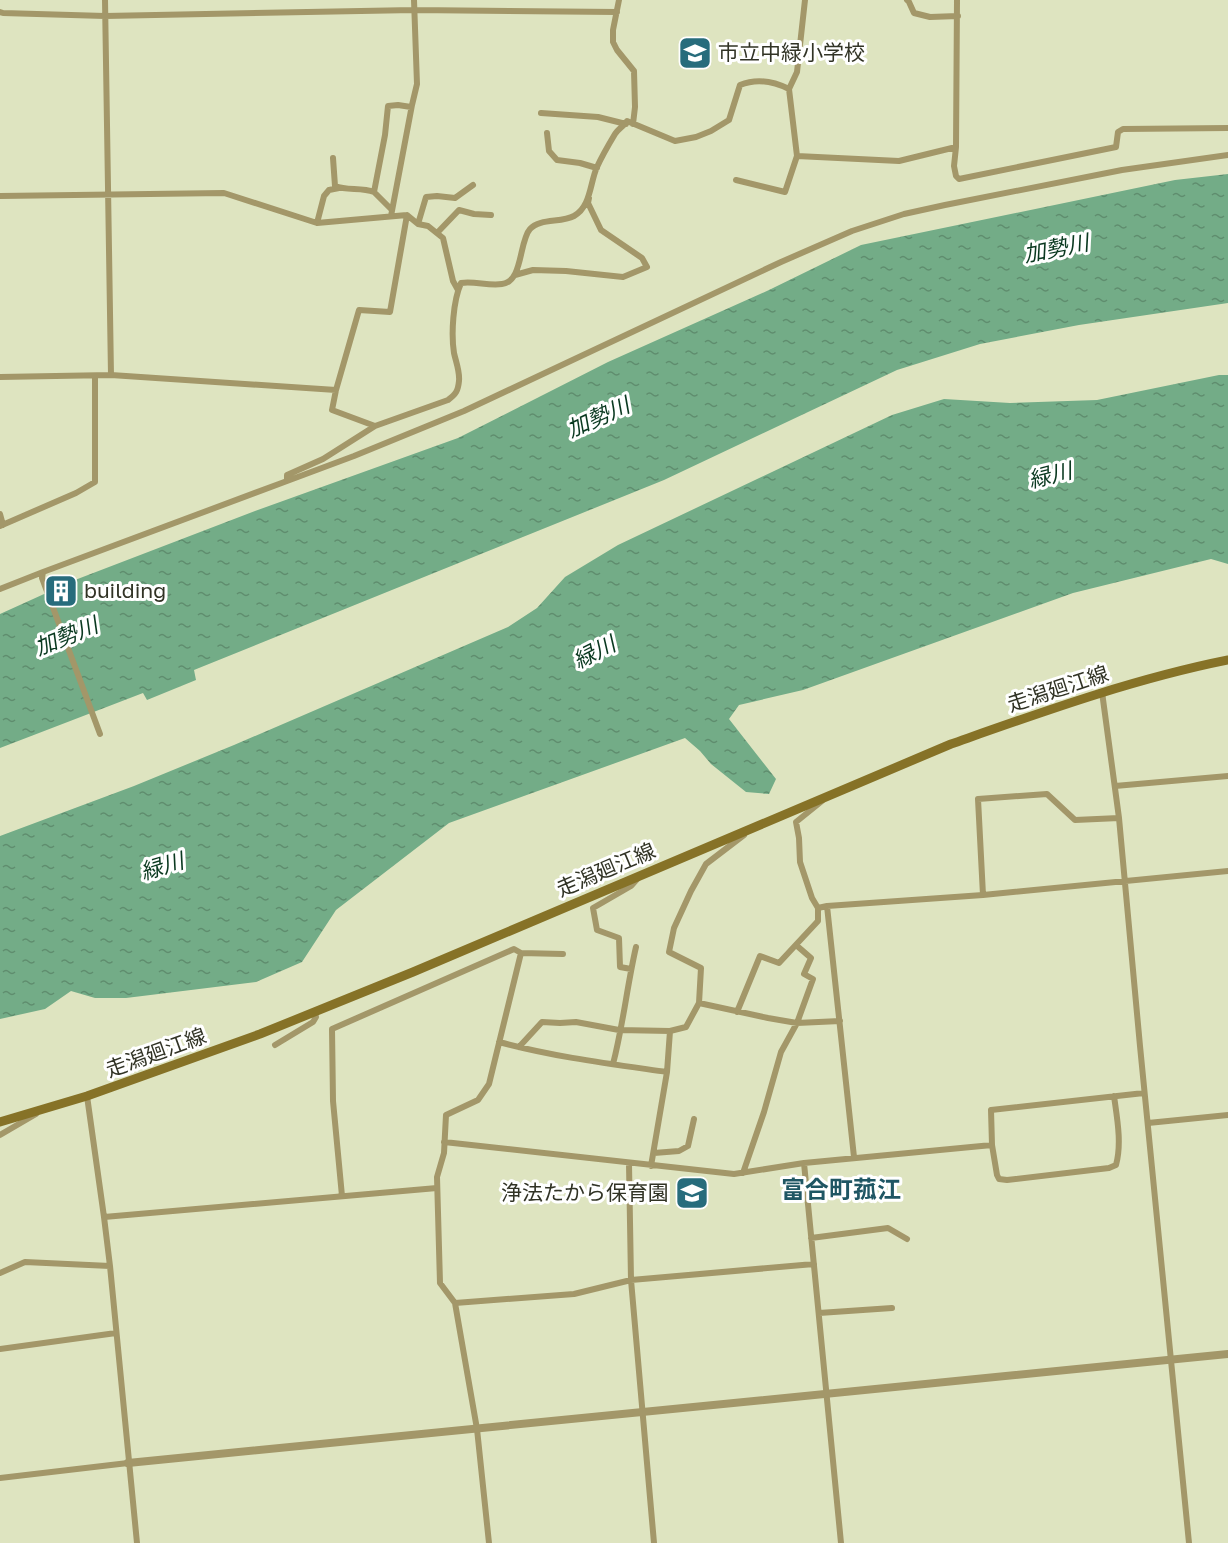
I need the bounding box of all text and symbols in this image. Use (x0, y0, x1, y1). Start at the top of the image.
school or university icon: 市立中緑小学校 (677, 35, 713, 71)
place label: 市立中緑小学校 (718, 39, 865, 65)
water label: 加勢川 (1021, 228, 1093, 267)
water label: 加勢川 (562, 390, 635, 442)
water label: 緑川 (1025, 456, 1076, 493)
building icon: building (43, 573, 79, 609)
place label: building (84, 577, 166, 603)
water label: 加勢川 (30, 610, 103, 660)
water label: 緑川 (568, 629, 621, 674)
street label: 走潟廻江線 (1004, 659, 1112, 717)
street label: 走潟廻江線 (552, 837, 659, 902)
water label: 緑川 (137, 846, 189, 885)
street label: 走潟廻江線 (102, 1022, 209, 1082)
district label: 富合町菰江 (781, 1174, 901, 1203)
school or university icon: 浄法たから保育園 (674, 1175, 710, 1211)
place label: 浄法たから保育園 (501, 1179, 669, 1205)

